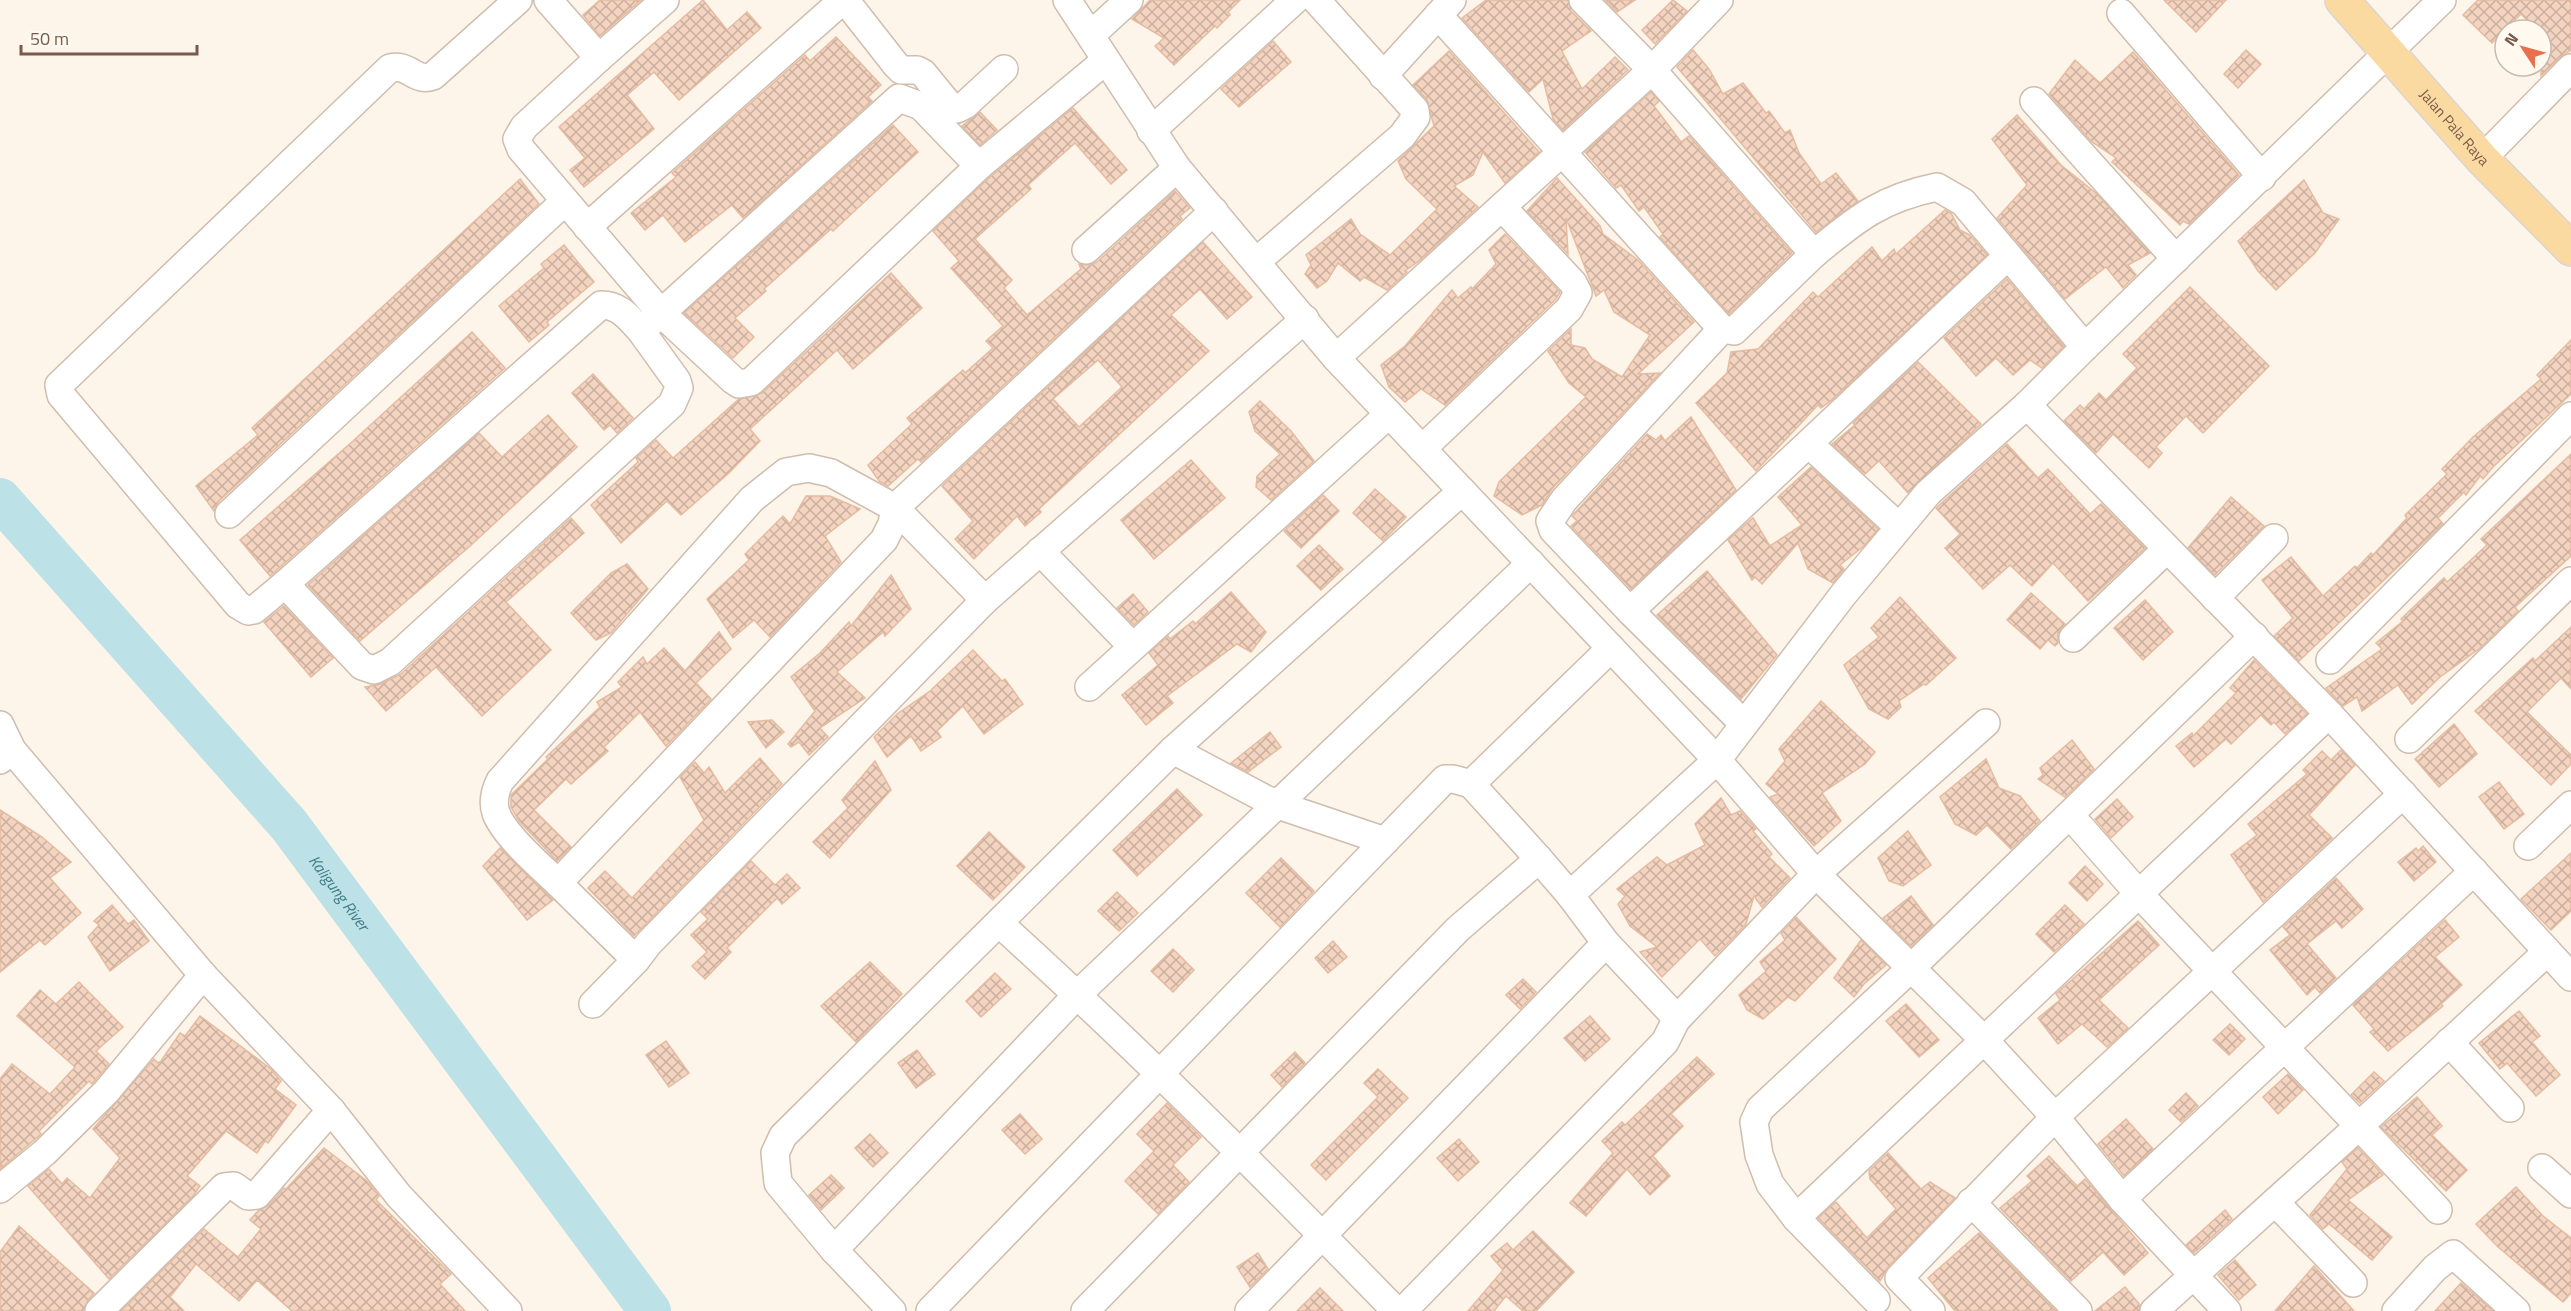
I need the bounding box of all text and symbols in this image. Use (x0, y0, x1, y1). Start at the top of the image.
scale bar (21, 18, 196, 56)
north arrow (2493, 18, 2553, 78)
text: 50 m (30, 25, 69, 52)
text: N (2498, 28, 2524, 51)
street label: Jalan Pala Raya (2414, 84, 2495, 172)
water label: Kaligung River (303, 850, 377, 937)

